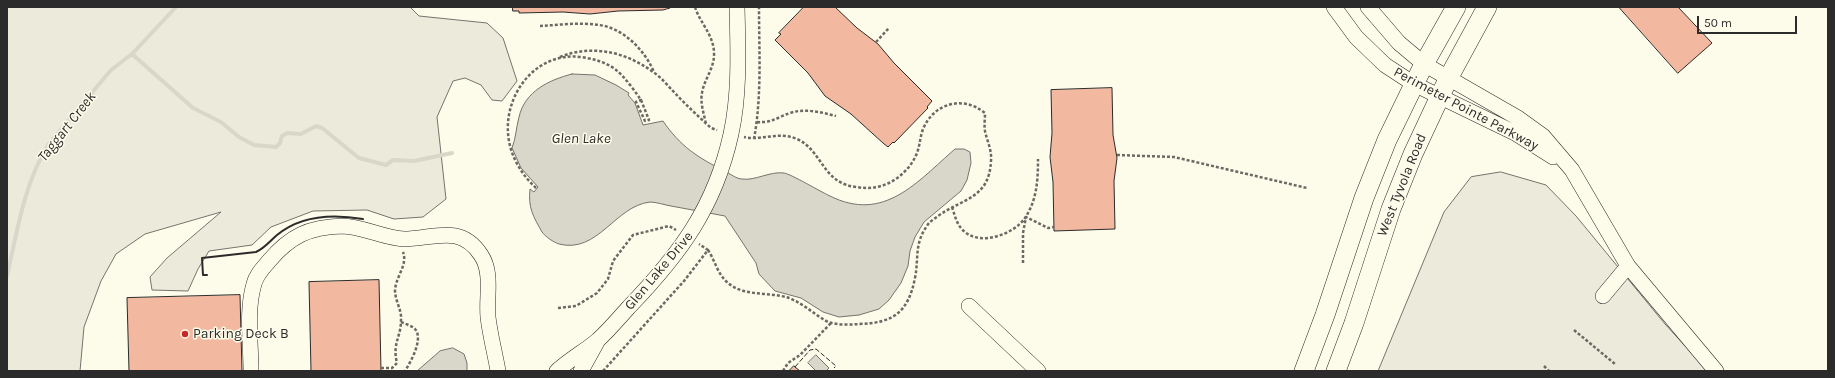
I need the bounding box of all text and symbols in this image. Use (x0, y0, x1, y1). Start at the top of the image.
scale bar (1699, 8, 1799, 34)
text: 50 m (1704, 16, 1732, 30)
street label: Perimeter Pointe Parkway (1391, 64, 1541, 154)
water label: Taggart Creek (34, 88, 100, 166)
water label: Glen Lake (551, 130, 611, 148)
street label: West Tyvola Road (1374, 131, 1430, 239)
street label: Glen Lake Drive (621, 228, 697, 314)
place label: Parking Deck B (193, 326, 289, 342)
marker: Parking Deck B (180, 329, 190, 339)

